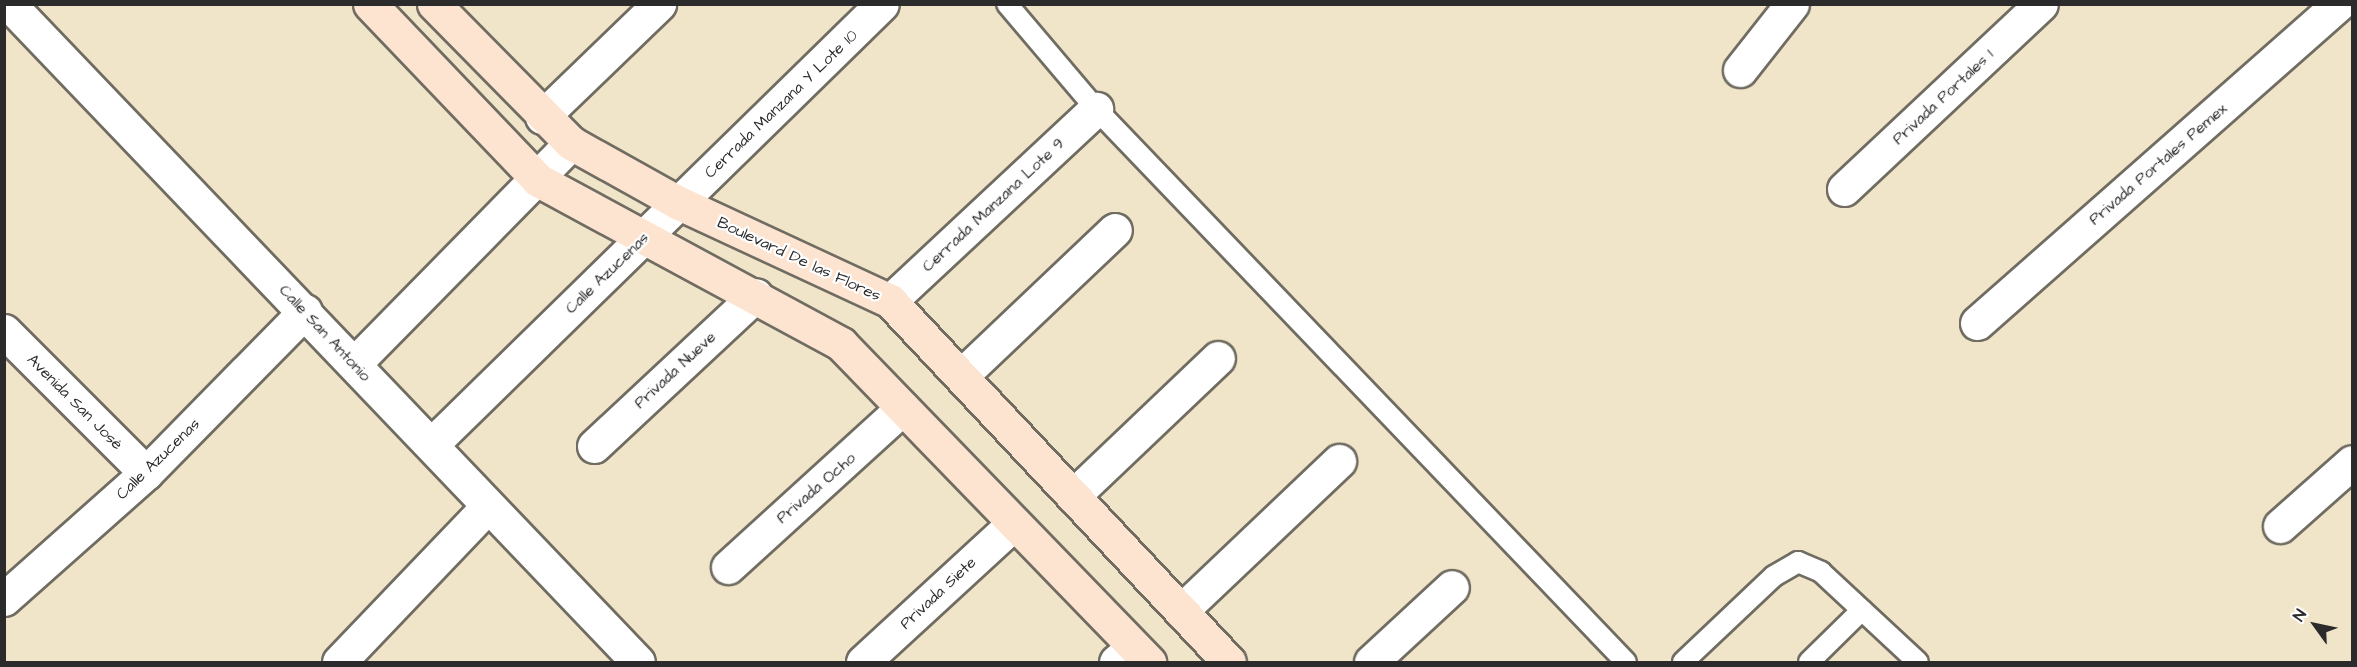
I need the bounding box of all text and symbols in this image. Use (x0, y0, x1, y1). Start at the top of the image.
street label: Cerrada Manzana Y Lote 10 (701, 26, 861, 182)
street label: Privada Portales 1 (1889, 45, 1997, 149)
street label: Privada Portales Pemex (2085, 99, 2231, 229)
street label: Cerrada Manzana Lote 9 (918, 134, 1068, 276)
street label: Boulevard De las Flores (714, 213, 884, 305)
street label: Calle Azucenas (561, 228, 653, 318)
street label: Calle San Antonio (275, 281, 375, 385)
street label: Privada Nueve (630, 327, 720, 413)
street label: Avenida San José (23, 350, 127, 454)
street label: Calle Azucenas (112, 414, 204, 504)
street label: Privada Ocho (773, 448, 859, 528)
street label: Privada Siete (896, 553, 980, 633)
north arrow (2285, 595, 2345, 655)
text: N (2288, 605, 2312, 625)

